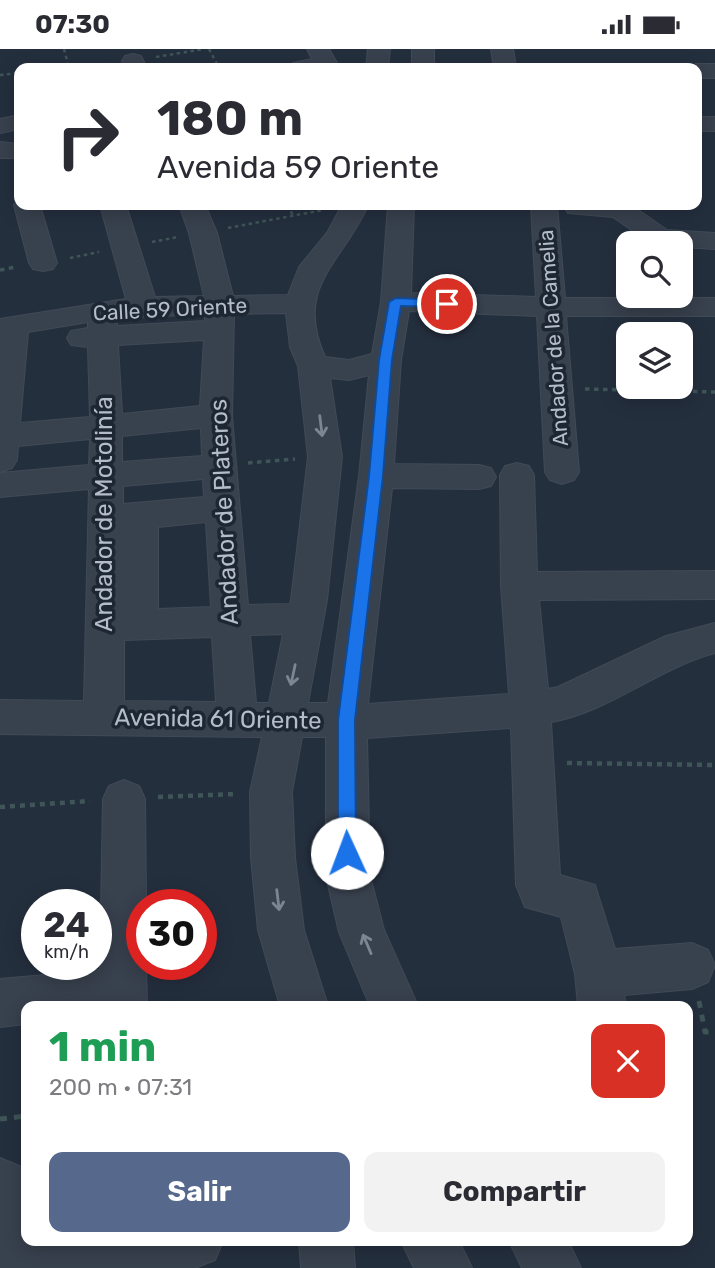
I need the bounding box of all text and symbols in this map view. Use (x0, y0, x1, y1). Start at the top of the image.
text: 07:30 (35, 9, 110, 40)
text: 180 m (157, 89, 303, 147)
icon: right (42, 91, 133, 182)
text: Avenida 59 Oriente (157, 148, 439, 186)
street label: Andador de la Camelia (533, 229, 573, 447)
map controls (616, 231, 693, 399)
button: search (616, 231, 693, 308)
pin (417, 274, 477, 334)
icon: arrive (428, 285, 466, 323)
street label: Calle 59 Oriente (92, 292, 248, 326)
button: layers (616, 322, 693, 399)
street label: Andador de Motolinía (90, 396, 118, 632)
street label: Andador de Plateros (204, 398, 244, 626)
one-way arrow (314, 414, 327, 436)
one-way arrow (286, 663, 300, 686)
street label: Avenida 61 Oriente (114, 703, 322, 735)
position arrow (310, 816, 384, 890)
one-way arrow (271, 888, 284, 911)
speed limit sign: 30 (126, 889, 217, 980)
text: 24 (43, 904, 90, 946)
one-way arrow (360, 933, 373, 955)
text: km/h (44, 941, 89, 963)
text: 1 min (49, 1022, 156, 1072)
button: close (591, 1024, 665, 1098)
text: 200 m · 07:31 (49, 1073, 192, 1101)
button: Salir (49, 1152, 350, 1232)
button: Compartir (364, 1152, 665, 1232)

